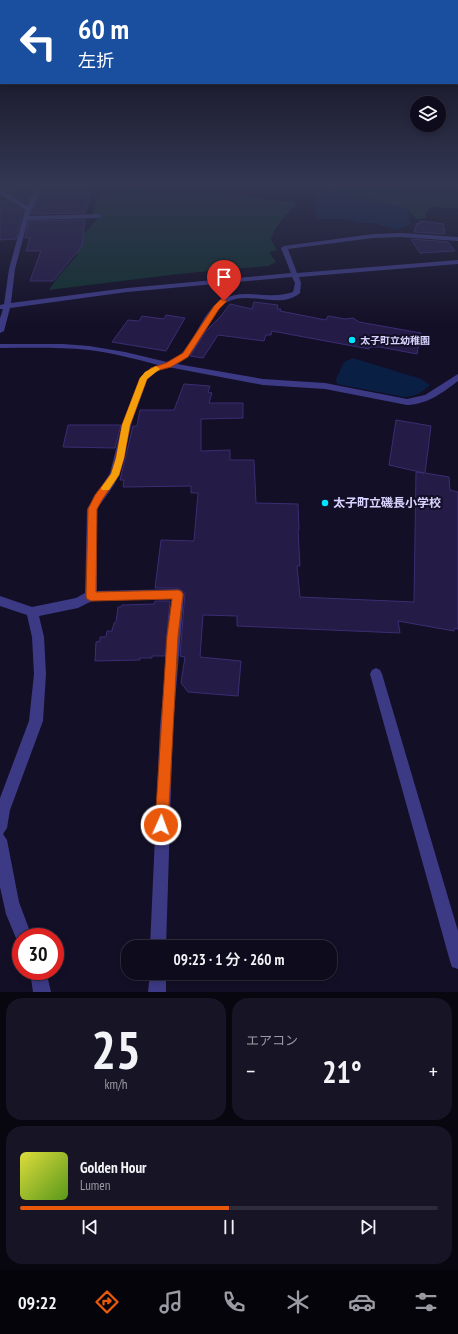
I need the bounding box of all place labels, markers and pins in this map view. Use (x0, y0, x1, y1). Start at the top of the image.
pin (207, 260, 241, 301)
place label: 太子町立幼稚園 (360, 334, 430, 347)
marker: 太子町立幼稚園 (347, 335, 357, 345)
place label: 太子町立磯長小学校 (333, 495, 441, 510)
marker: 太子町立磯長小学校 (320, 498, 330, 508)

